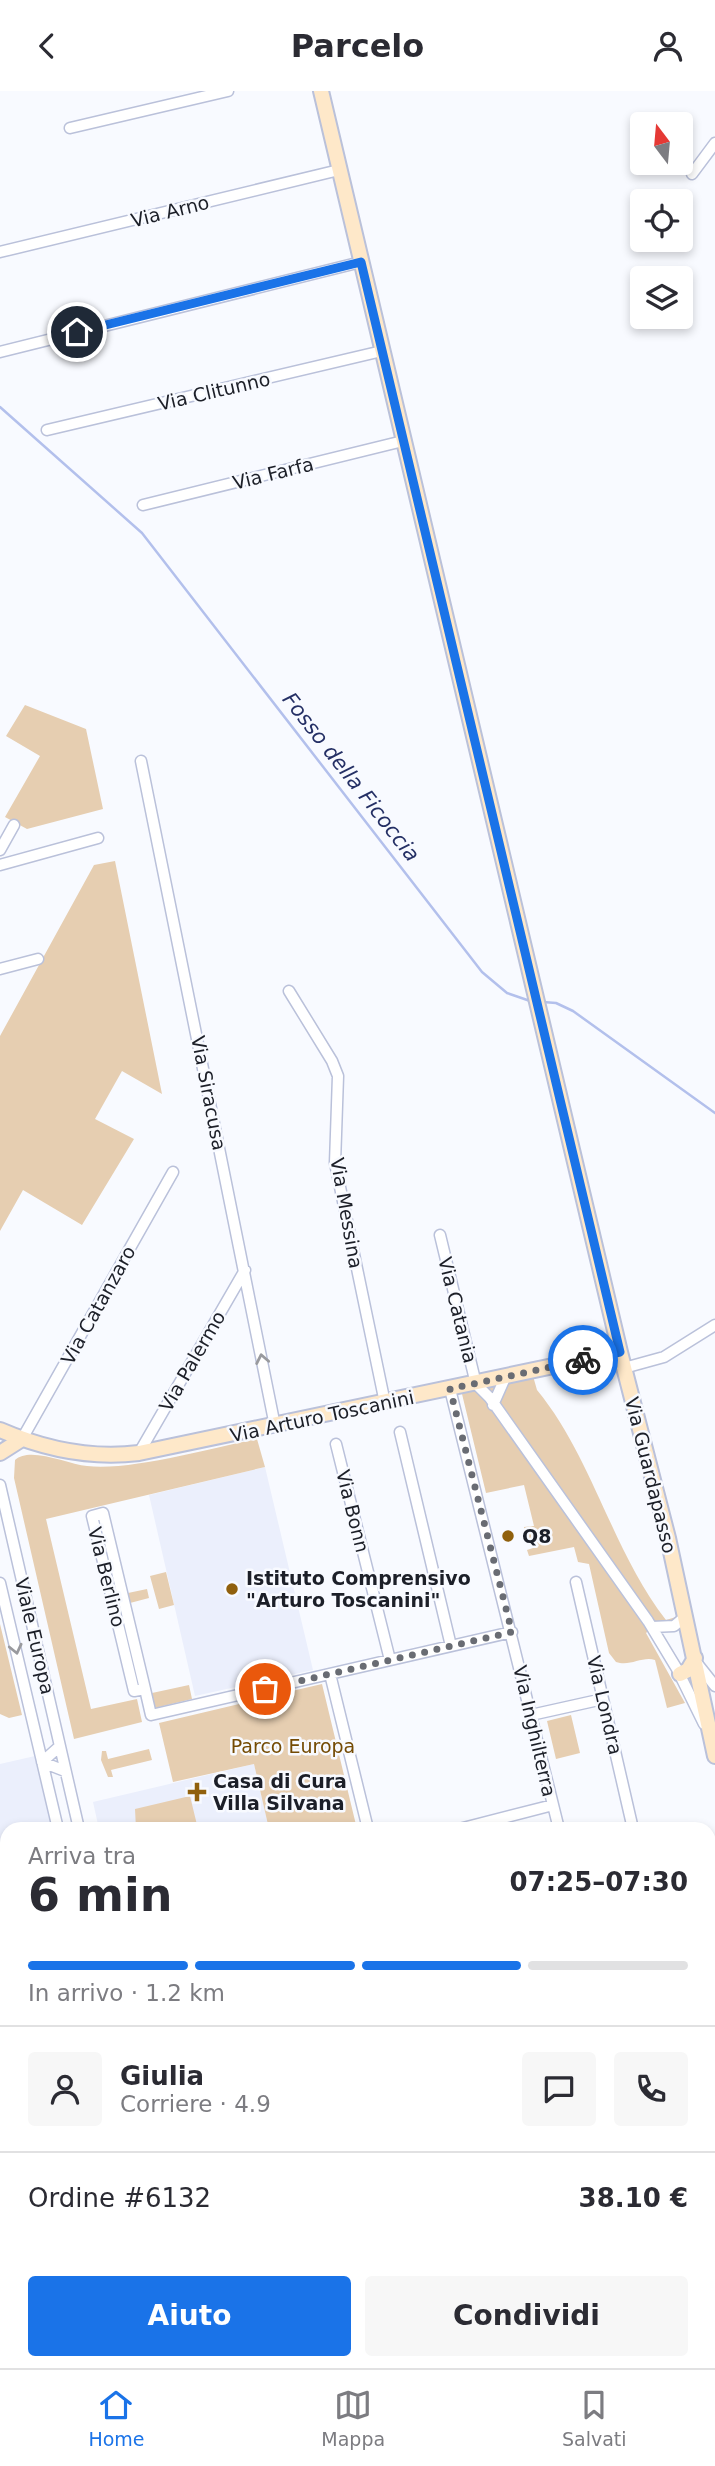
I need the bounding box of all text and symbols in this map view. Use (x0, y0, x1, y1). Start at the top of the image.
icon: back (28, 27, 66, 65)
text: Parcelo (291, 27, 424, 65)
icon: person (649, 27, 687, 65)
north arrow (630, 112, 693, 175)
map controls (630, 112, 693, 329)
button: locate (630, 189, 693, 252)
street label: Via Arno (129, 191, 211, 231)
button: layers (630, 266, 693, 329)
pin (47, 302, 107, 362)
icon: home (58, 313, 96, 351)
street label: Via Clitunno (156, 367, 272, 415)
street label: Via Farfa (230, 452, 316, 494)
water label: Fosso della Ficoccia (278, 688, 424, 866)
street label: Via Siracusa (187, 1034, 231, 1152)
street label: Via Messina (326, 1156, 368, 1270)
street label: Via Catanzaro (56, 1242, 140, 1368)
street label: Via Catania (434, 1255, 482, 1365)
street label: Via Palermo (154, 1307, 230, 1415)
courier (548, 1325, 618, 1395)
icon: bike (564, 1341, 602, 1379)
one-way arrow (255, 1353, 270, 1365)
street label: Via Arturo Toscanini (228, 1386, 416, 1446)
street label: Via Guardapasso (621, 1395, 681, 1555)
street label: Via Bonn (332, 1467, 374, 1555)
street label: Via Berlino (84, 1525, 130, 1629)
place label: Q8 (522, 1525, 551, 1547)
marker: Q8 (500, 1528, 516, 1544)
place label: Istituto Comprensivo "Arturo Toscanini" (246, 1567, 471, 1611)
street label: Viale Europa (11, 1575, 59, 1697)
marker: Istituto Comprensivo "Arturo Toscanini" (224, 1581, 240, 1597)
one-way arrow (8, 1643, 22, 1655)
street label: Via Londra (583, 1653, 627, 1757)
pin (235, 1659, 295, 1719)
street label: Via Inghilterra (509, 1663, 561, 1799)
icon: bag (246, 1670, 284, 1708)
park label: Parco Europa (231, 1735, 355, 1757)
place label: Casa di Cura Villa Silvana (213, 1770, 347, 1814)
marker: Casa di Cura Villa Silvana (187, 1782, 207, 1802)
text: Arriva tra (28, 1843, 136, 1869)
text: 07:25–07:30 (509, 1867, 688, 1897)
text: 6 min (28, 1868, 172, 1922)
text: In arrivo · 1.2 km (28, 1980, 225, 2006)
button: person (28, 2052, 102, 2126)
button: chat (522, 2052, 596, 2126)
button: phone (614, 2052, 688, 2126)
text: Giulia (120, 2061, 204, 2091)
text: Corriere · 4.9 (120, 2091, 271, 2117)
text: Ordine #6132 (28, 2183, 211, 2213)
text: 38.10 € (579, 2183, 688, 2213)
button: Aiuto (28, 2276, 351, 2356)
button: Condividi (365, 2276, 688, 2356)
tab: Home (88, 2386, 145, 2450)
tab: Mappa (321, 2386, 385, 2450)
tab: Salvati (562, 2386, 627, 2450)

